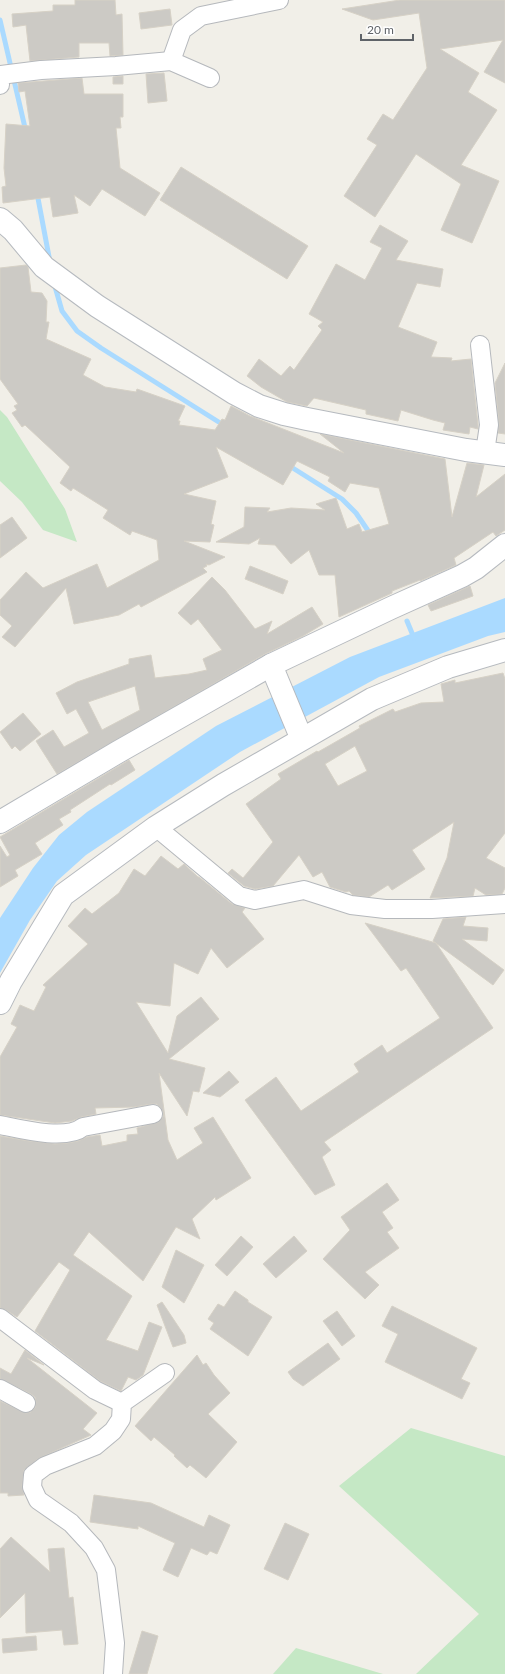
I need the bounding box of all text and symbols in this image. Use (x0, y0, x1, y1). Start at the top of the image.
scale bar (361, 16, 413, 42)
text: 20 m (367, 22, 394, 37)

